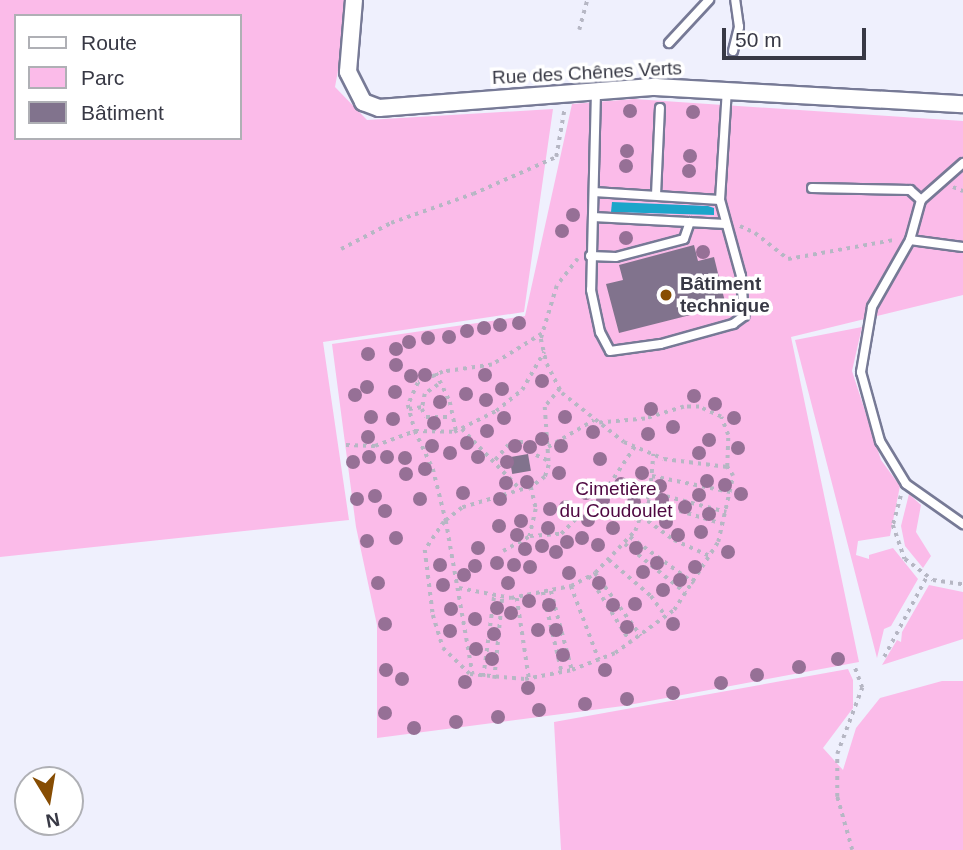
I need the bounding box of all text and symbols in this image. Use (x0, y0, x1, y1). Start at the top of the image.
legend (14, 14, 242, 140)
scale bar (725, 14, 869, 58)
text: 50 m (735, 28, 782, 51)
text: Route (81, 31, 137, 54)
street label: Rue des Chênes Verts (491, 57, 683, 89)
text: Parc (81, 66, 124, 89)
text: Bâtiment (81, 101, 164, 124)
place label: Bâtiment technique (680, 273, 770, 317)
marker: Bâtiment technique (658, 287, 674, 303)
park label: Cimetière du Coudoulet (559, 478, 673, 522)
north arrow (14, 766, 84, 836)
text: N (44, 809, 61, 832)

